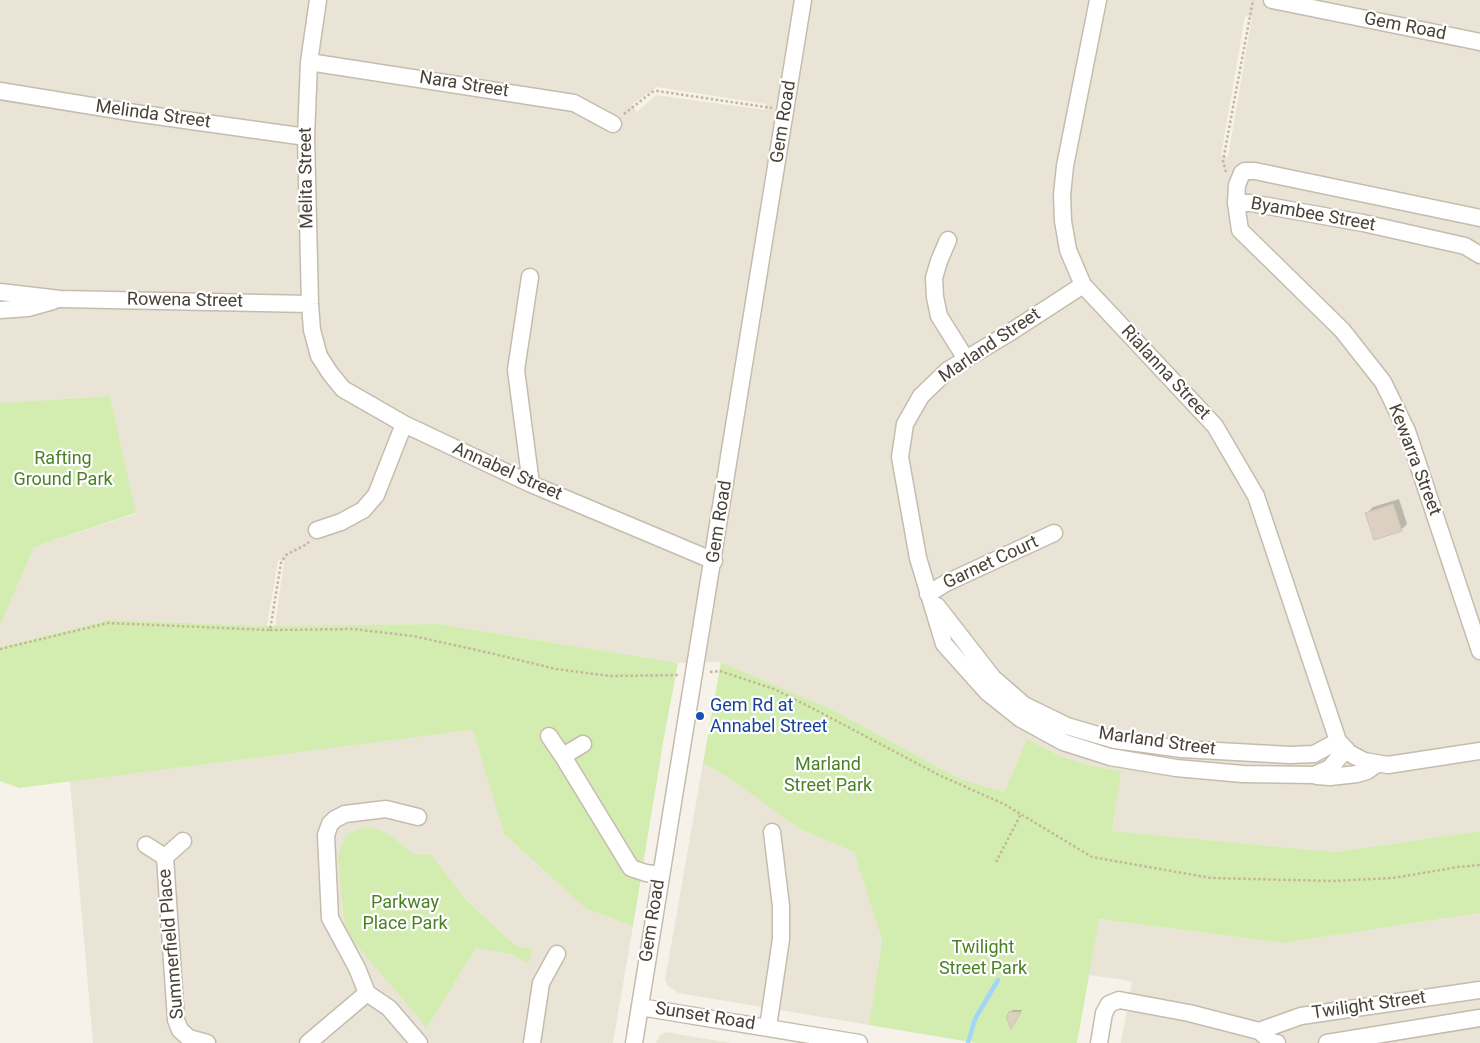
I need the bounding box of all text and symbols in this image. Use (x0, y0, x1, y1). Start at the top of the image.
street label: Gem Road (1362, 8, 1448, 46)
street label: Nara Street (418, 67, 510, 103)
street label: Gem Road (767, 79, 801, 165)
street label: Melinda Street (94, 96, 212, 134)
street label: Melita Street (295, 127, 319, 229)
street label: Byambee Street (1249, 193, 1377, 237)
street label: Rowena Street (127, 289, 243, 313)
street label: Marland Street (935, 304, 1045, 388)
street label: Rialanna Street (1116, 321, 1214, 425)
street label: Kewarra Street (1383, 401, 1445, 519)
street label: Annabel Street (449, 438, 565, 506)
park label: Rafting Ground Park (13, 448, 113, 490)
street label: Gem Road (703, 479, 737, 565)
street label: Garnet Court (940, 532, 1042, 594)
place label: Gem Rd at Annabel Street (710, 695, 827, 738)
marker: Gem Rd at Annabel Street (694, 710, 706, 722)
street label: Marland Street (1097, 723, 1217, 761)
park label: Marland Street Park (784, 754, 872, 796)
street label: Summerfield Place (155, 868, 189, 1020)
street label: Gem Road (636, 878, 670, 964)
park label: Parkway Place Park (362, 892, 448, 934)
park label: Twilight Street Park (939, 937, 1027, 980)
street label: Twilight Street (1311, 987, 1427, 1025)
street label: Sunset Road (653, 998, 757, 1036)

